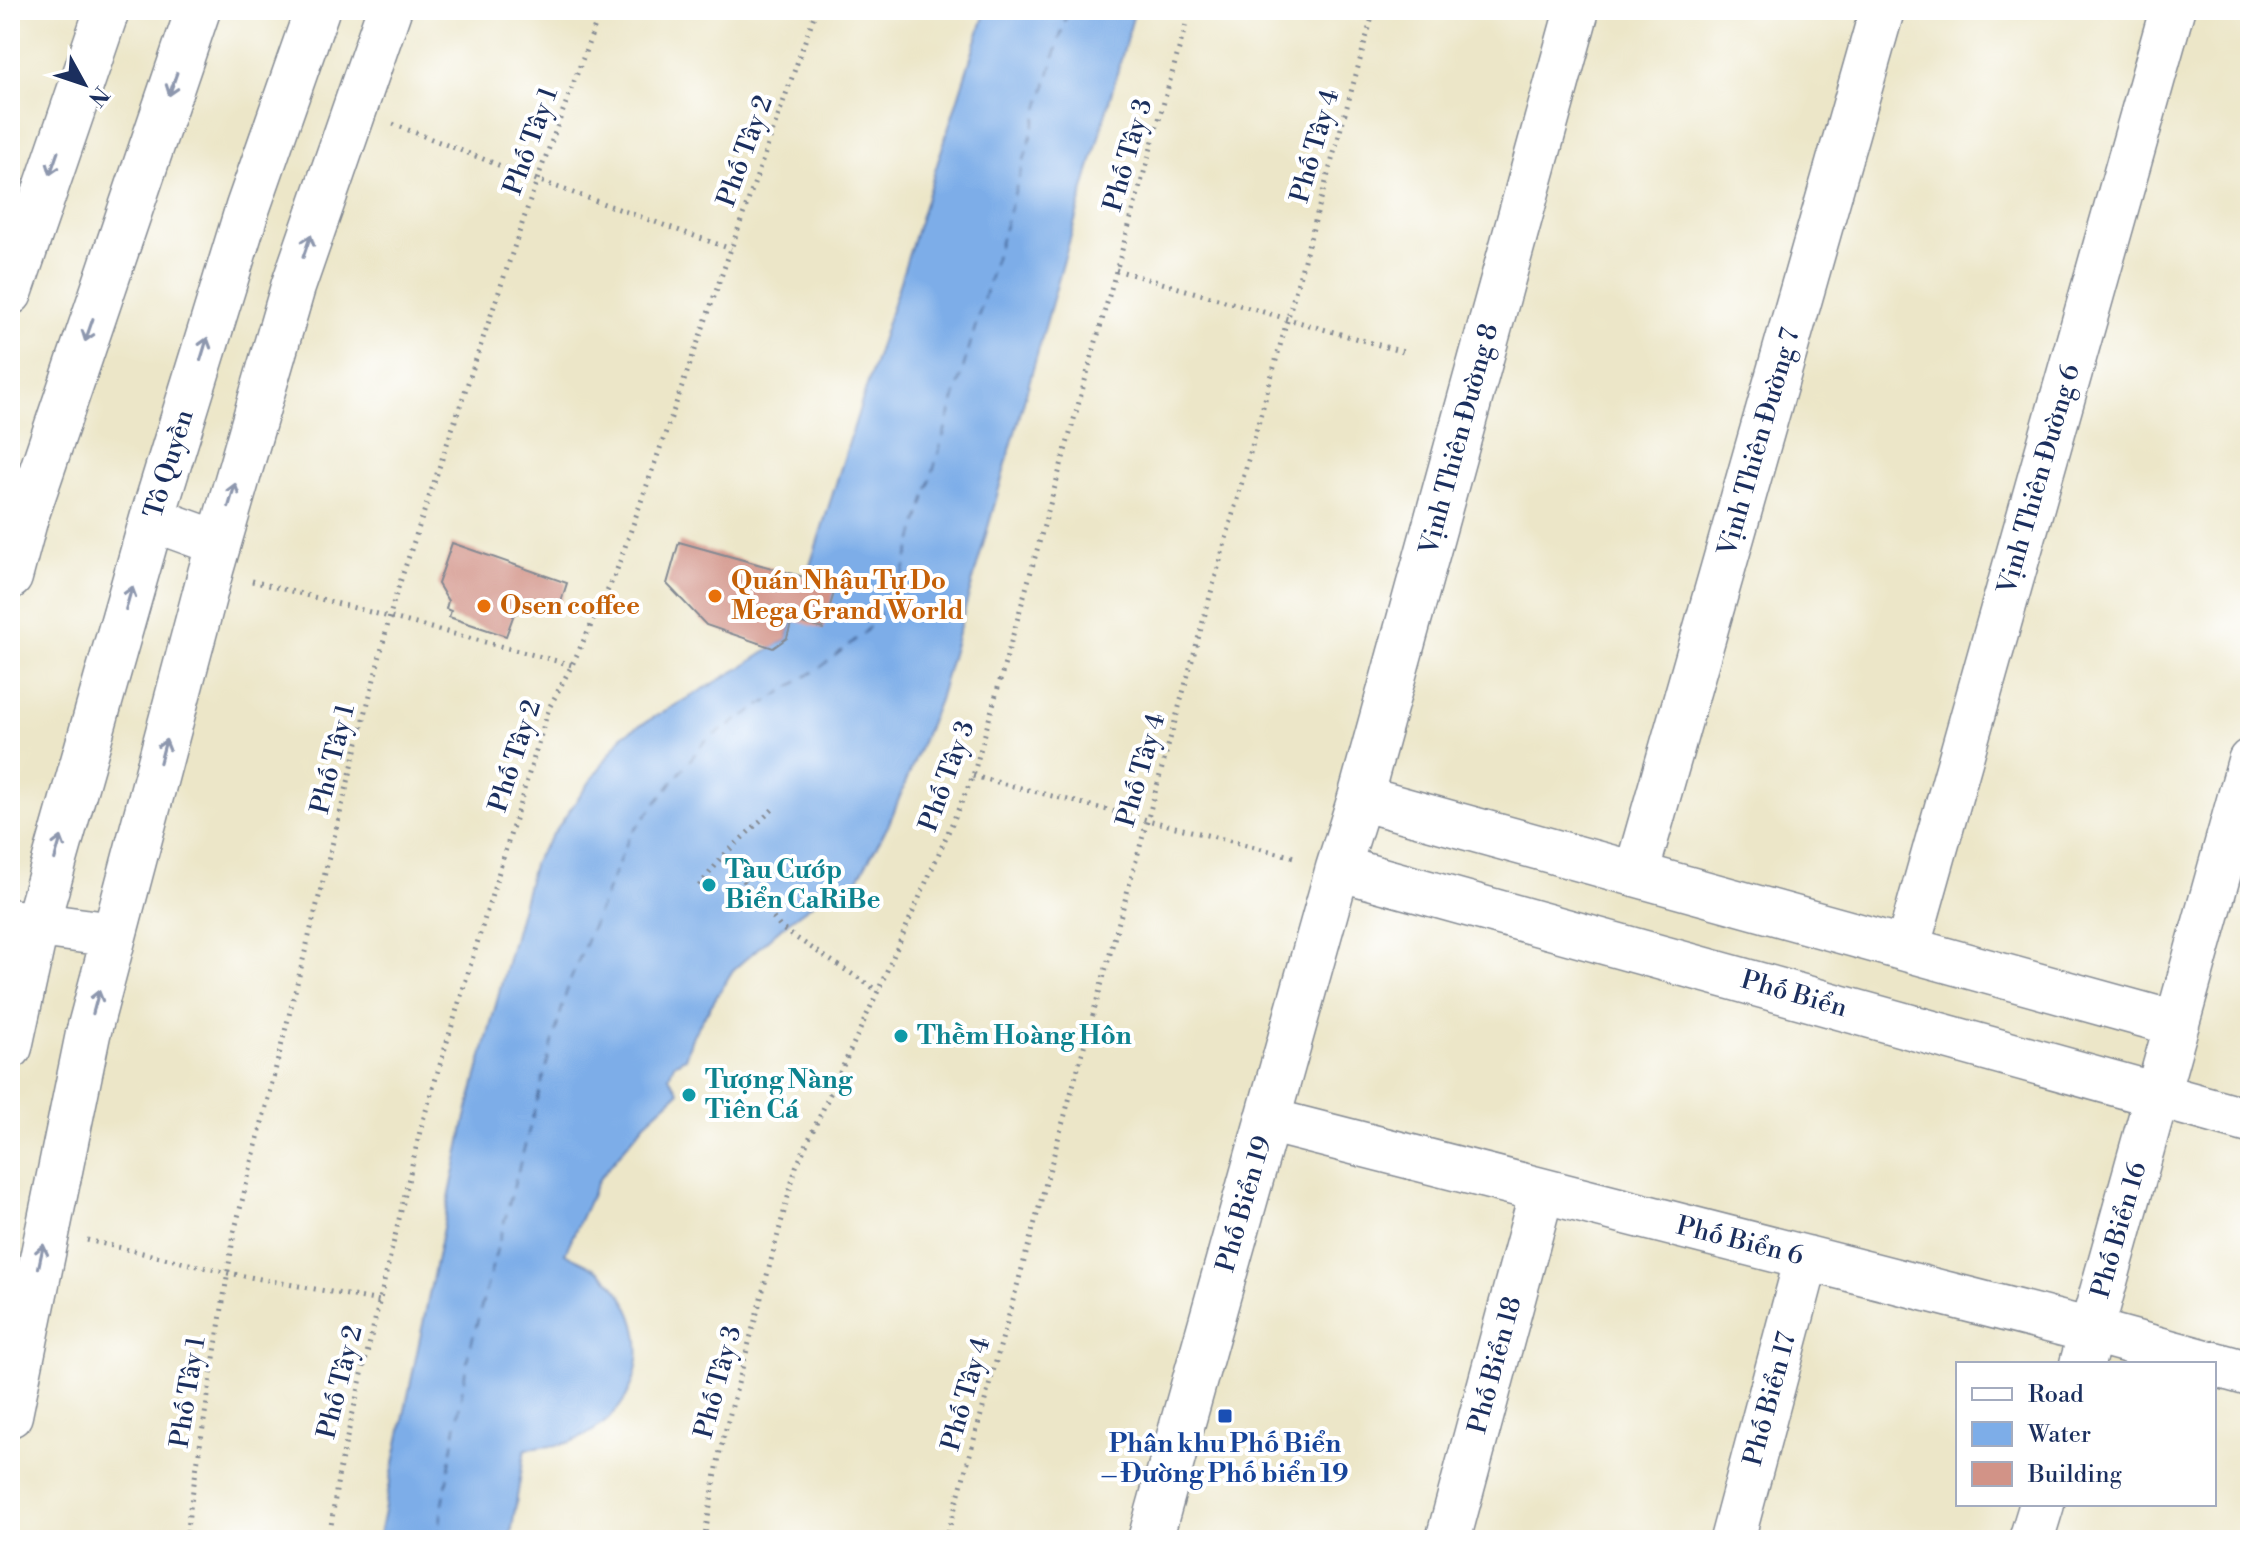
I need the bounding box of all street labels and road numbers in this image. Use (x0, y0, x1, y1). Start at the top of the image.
street label: Phố Tây 1 (497, 83, 565, 199)
street label: Phố Tây 4 (1284, 86, 1346, 206)
street label: Phố Tây 2 (710, 91, 780, 211)
street label: Phố Tây 3 (1097, 95, 1159, 215)
street label: Vịnh Thiên Đường 8 (1413, 320, 1505, 559)
street label: Vịnh Thiên Đường 7 (1711, 325, 1807, 560)
street label: Vịnh Thiên Đường 6 (1991, 360, 2087, 599)
street label: Tô Quyền (137, 406, 201, 522)
street label: Phố Tây 2 (482, 696, 548, 816)
street label: Phố Tây 1 (304, 701, 362, 817)
street label: Phố Tây 4 (1110, 710, 1172, 830)
street label: Phố Tây 3 (912, 716, 982, 836)
street label: Phố Biển (1737, 964, 1851, 1024)
street label: Phố Biển 19 (1209, 1132, 1279, 1276)
street label: Phố Biển 16 (2084, 1158, 2154, 1302)
street label: Phố Biển 6 (1673, 1210, 1807, 1272)
street label: Phố Biển 18 (1461, 1293, 1529, 1437)
street label: Phố Tây 2 (310, 1322, 370, 1442)
street label: Phố Tây 3 (688, 1322, 748, 1442)
street label: Phố Biển 17 (1737, 1329, 1803, 1469)
street label: Phố Tây 1 (163, 1334, 213, 1450)
street label: Phố Tây 4 (935, 1334, 997, 1454)

